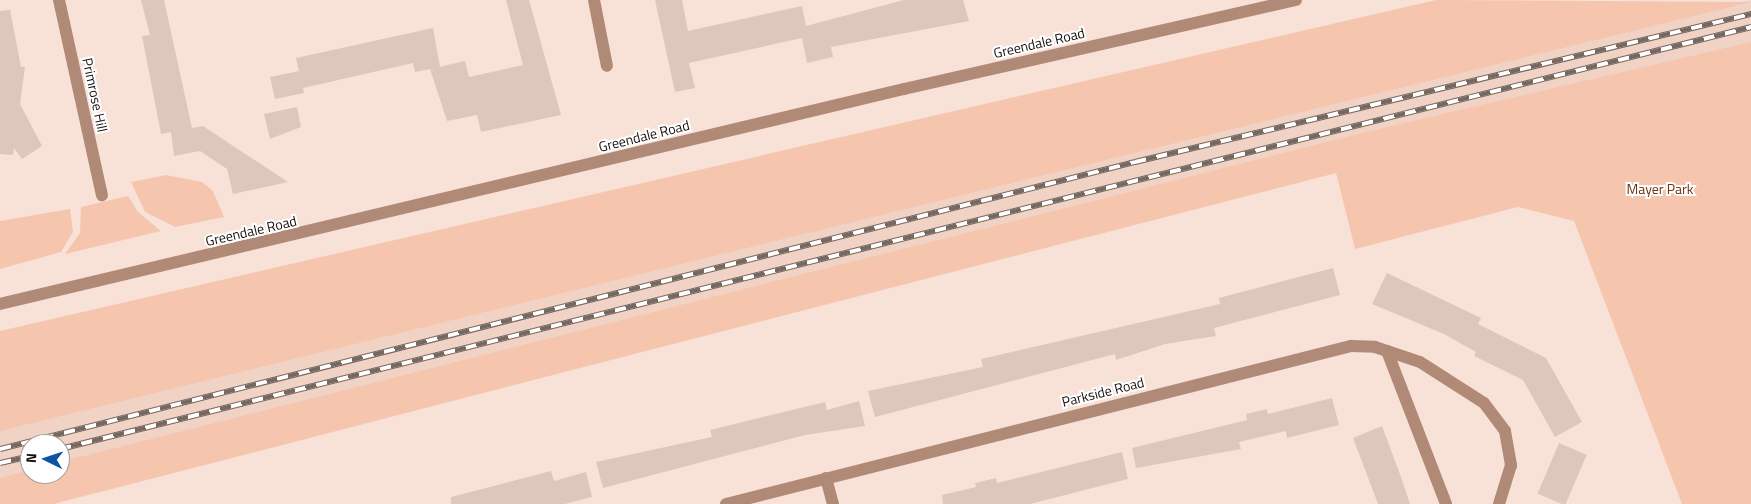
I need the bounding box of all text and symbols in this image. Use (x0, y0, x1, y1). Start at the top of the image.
street label: Greendale Road (992, 24, 1086, 62)
street label: Primrose Hill (79, 56, 111, 134)
street label: Greendale Road (597, 117, 691, 155)
park label: Mayer Park (1626, 181, 1694, 197)
street label: Greendale Road (204, 212, 298, 250)
street label: Parkside Road (1060, 374, 1146, 410)
north arrow (20, 434, 70, 484)
text: N (20, 452, 41, 464)

